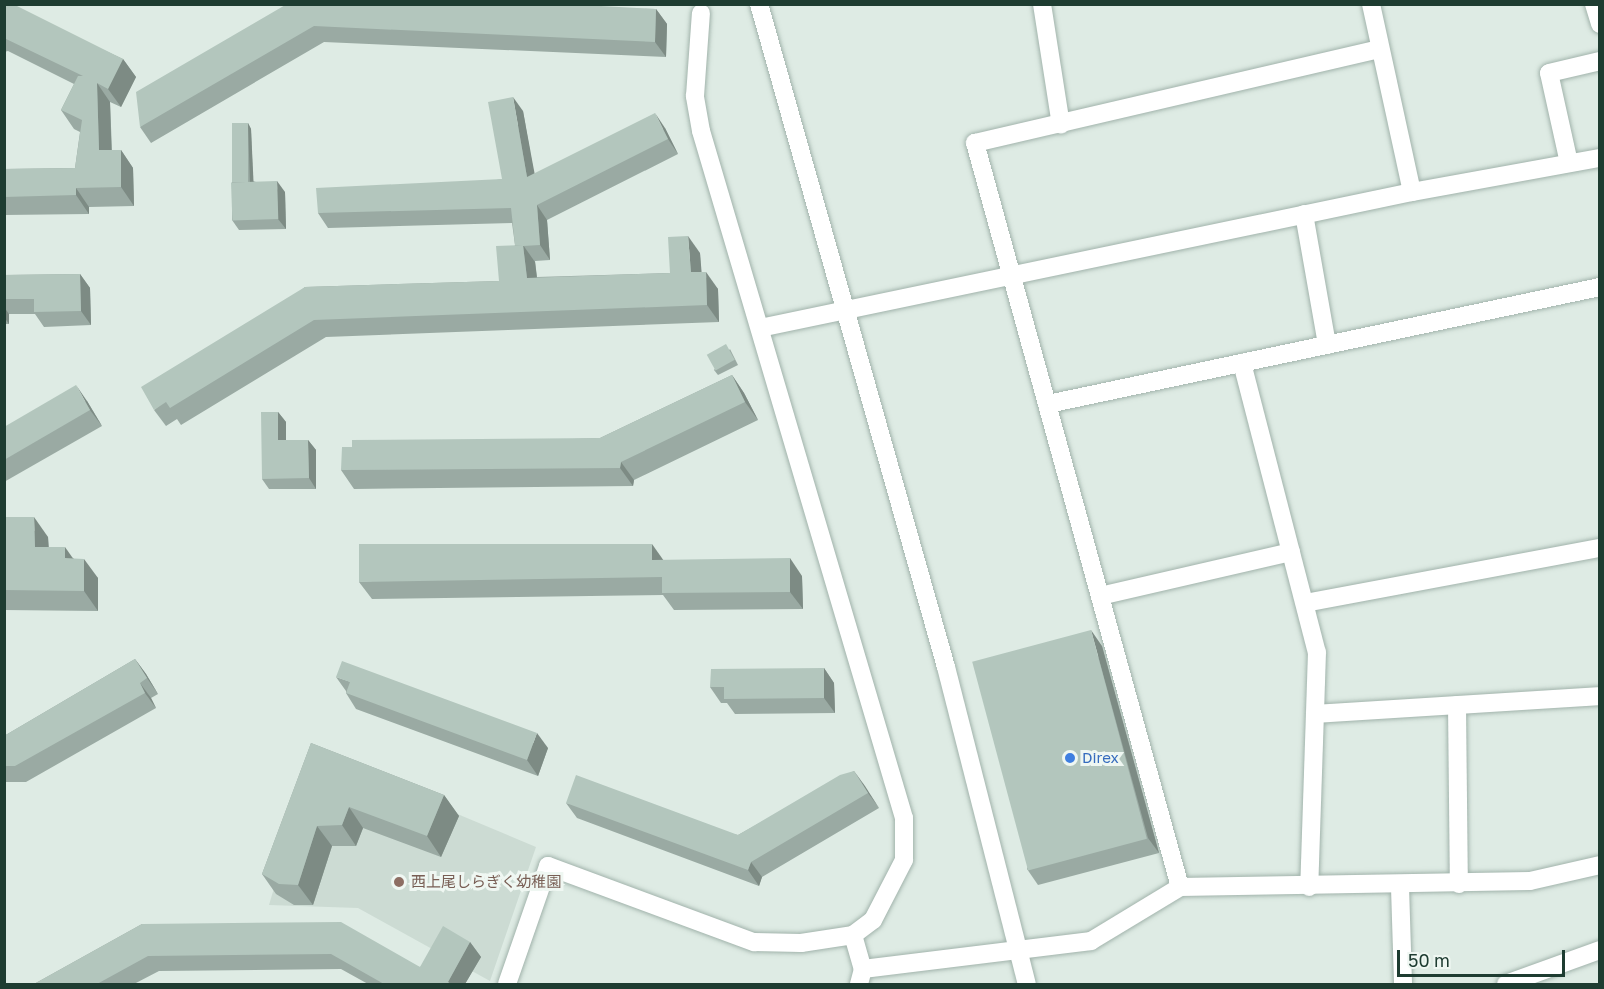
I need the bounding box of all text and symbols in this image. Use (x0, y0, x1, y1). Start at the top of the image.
place label: Direx (1082, 749, 1119, 767)
marker: Direx (1063, 751, 1077, 765)
place label: 西上尾しらぎく幼稚園 (411, 873, 561, 891)
marker: 西上尾しらぎく幼稚園 (392, 875, 406, 889)
scale bar (1400, 938, 1568, 976)
text: 50 m (1408, 949, 1450, 971)

